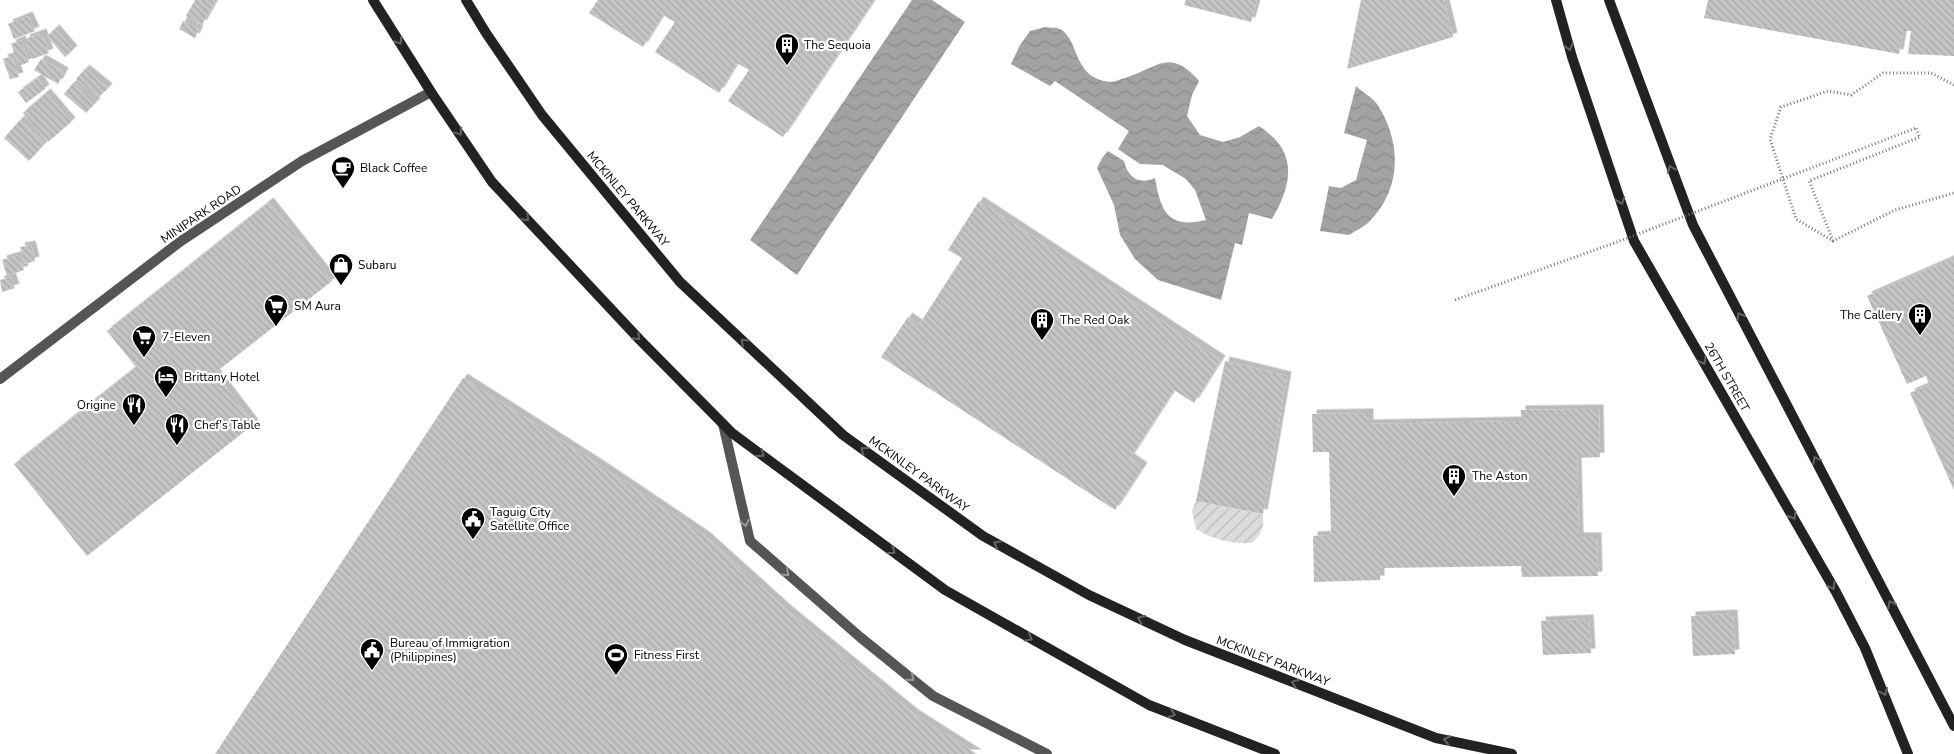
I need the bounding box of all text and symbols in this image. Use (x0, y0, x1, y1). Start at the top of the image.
building icon: The Sequoia (774, 32, 800, 66)
one-way arrow (393, 35, 402, 45)
place label: The Sequoia (804, 37, 871, 53)
one-way arrow (1563, 43, 1574, 52)
one-way arrow (452, 127, 462, 136)
street label: MCKINLEY PARKWAY (583, 148, 673, 251)
cafe icon: Black Coffee (330, 155, 356, 189)
place label: Black Coffee (360, 160, 427, 176)
one-way arrow (1667, 165, 1678, 174)
street label: MINIPARK ROAD (158, 181, 245, 247)
one-way arrow (1615, 196, 1625, 205)
one-way arrow (520, 212, 529, 221)
shop icon: Subaru (328, 252, 354, 286)
place label: Subaru (358, 257, 397, 273)
supermarket icon: SM Aura (263, 293, 289, 327)
place label: SM Aura (294, 298, 341, 314)
building icon: The Callery (1907, 302, 1933, 336)
building icon: The Red Oak (1029, 307, 1055, 341)
place label: The Callery (1840, 307, 1903, 323)
place label: The Red Oak (1060, 312, 1130, 328)
one-way arrow (1736, 312, 1746, 321)
supermarket icon: 7-Eleven (131, 324, 157, 358)
place label: 7-Eleven (162, 329, 210, 345)
one-way arrow (631, 331, 640, 340)
one-way arrow (740, 339, 749, 348)
street label: 26TH STREET (1701, 340, 1754, 415)
one-way arrow (1697, 355, 1707, 364)
hotel icon: Brittany Hotel (153, 364, 179, 398)
place label: Brittany Hotel (184, 369, 260, 385)
restaurant icon: Origine (121, 392, 147, 426)
place label: Origine (77, 397, 116, 413)
restaurant icon: Chef's Table (164, 412, 190, 446)
place label: Chef's Table (194, 417, 260, 433)
street label: MCKINLEY PARKWAY (866, 432, 973, 516)
one-way arrow (755, 448, 765, 457)
one-way arrow (861, 448, 870, 456)
one-way arrow (1812, 456, 1822, 465)
building icon: The Aston (1441, 463, 1467, 497)
place label: The Aston (1472, 468, 1528, 484)
place label: Taguig City Satellite Office (490, 504, 569, 534)
public building icon: Taguig City Satellite Office (460, 506, 486, 540)
one-way arrow (1786, 511, 1796, 520)
one-way arrow (739, 518, 750, 527)
one-way arrow (993, 540, 1002, 550)
one-way arrow (886, 545, 896, 554)
one-way arrow (781, 567, 790, 576)
one-way arrow (1826, 580, 1836, 589)
one-way arrow (1887, 600, 1897, 609)
one-way arrow (1137, 615, 1146, 625)
one-way arrow (1023, 631, 1032, 641)
street label: MCKINLEY PARKWAY (1214, 632, 1333, 690)
place label: Bureau of Immigration (Philippines) (390, 635, 510, 665)
public building icon: Bureau of Immigration (Philippines) (359, 637, 385, 671)
sports icon: Fitness First (603, 642, 629, 676)
place label: Fitness First (634, 647, 700, 663)
one-way arrow (905, 672, 914, 681)
one-way arrow (1291, 679, 1300, 689)
one-way arrow (1878, 688, 1888, 696)
one-way arrow (1167, 708, 1176, 718)
one-way arrow (1442, 736, 1451, 746)

